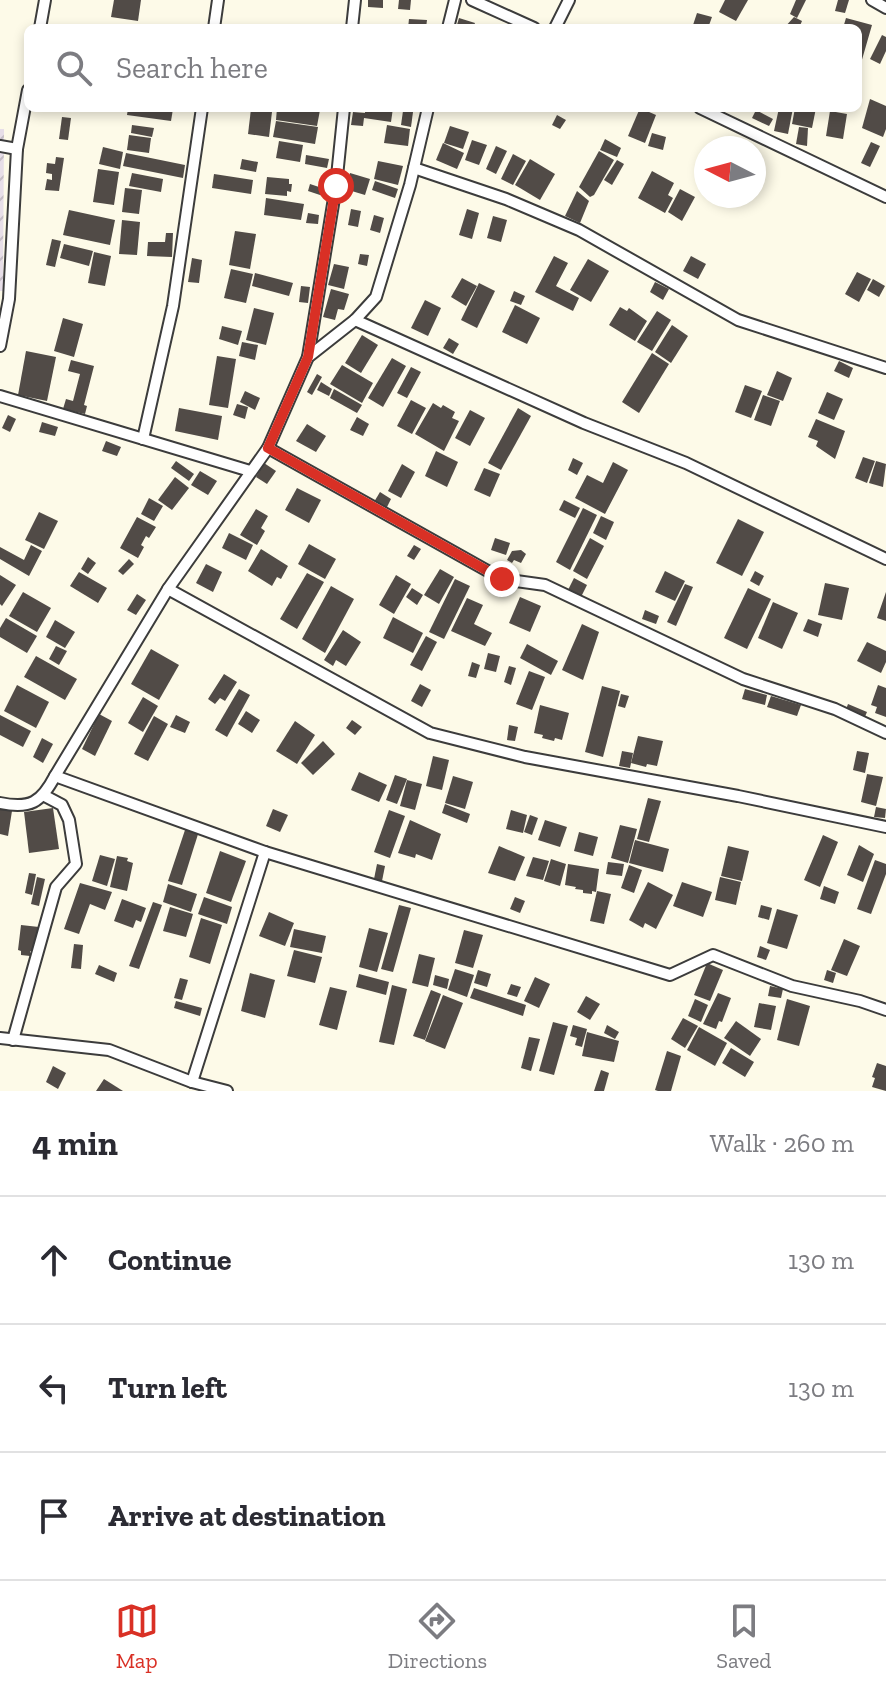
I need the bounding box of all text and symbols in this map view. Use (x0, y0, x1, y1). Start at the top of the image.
search box (24, 24, 862, 112)
icon: search (52, 46, 96, 90)
text: Search here (116, 50, 268, 86)
north arrow (694, 136, 766, 208)
route start (318, 168, 354, 204)
route end (484, 561, 520, 597)
text: 4 min (32, 1123, 118, 1164)
text: Walk · 260 m (710, 1127, 854, 1159)
icon: ahead (32, 1238, 76, 1282)
text: Continue (108, 1242, 232, 1278)
text: 130 m (788, 1244, 854, 1276)
icon: left (32, 1366, 76, 1410)
text: Turn left (108, 1370, 227, 1406)
text: 130 m (788, 1372, 854, 1404)
icon: arrive (32, 1494, 76, 1538)
text: Arrive at destination (108, 1498, 385, 1534)
tab: Map (115, 1599, 159, 1674)
tab: Directions (388, 1599, 487, 1674)
tab: Saved (716, 1599, 771, 1674)

